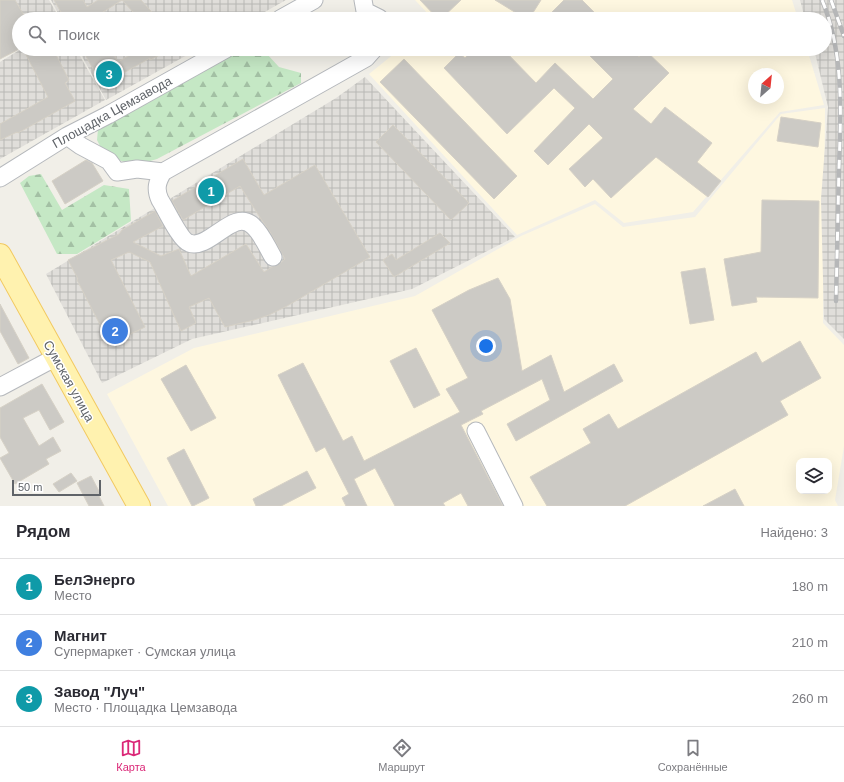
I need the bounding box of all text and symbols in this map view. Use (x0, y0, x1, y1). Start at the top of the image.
search box (12, 12, 832, 56)
icon: search (26, 23, 48, 45)
text: Поиск (58, 26, 100, 43)
pin: 3 (96, 59, 122, 89)
north arrow (748, 68, 784, 104)
street label: Площадка Цемзавода (50, 73, 175, 151)
pin: 1 (198, 176, 224, 206)
pin: 2 (102, 316, 128, 346)
your location (476, 336, 496, 356)
street label: Сумская улица (40, 338, 98, 425)
map controls (796, 458, 832, 494)
button: layers (796, 458, 832, 494)
scale bar (12, 478, 101, 497)
text: 50 m (18, 481, 42, 493)
text: Рядом (16, 522, 71, 541)
text: Найдено: 3 (760, 525, 828, 540)
text: БелЭнерго (54, 571, 135, 588)
text: 1 (25, 579, 33, 594)
text: 180 m (792, 579, 828, 594)
text: Место (54, 588, 92, 603)
text: Магнит (54, 627, 107, 644)
text: 2 (25, 635, 33, 650)
text: 210 m (792, 635, 828, 650)
text: Супермаркет · Сумская улица (54, 644, 236, 659)
text: Завод "Луч" (54, 683, 145, 700)
text: 3 (25, 691, 33, 706)
text: 260 m (792, 691, 828, 706)
text: Место · Площадка Цемзавода (54, 700, 237, 715)
tab: Карта (116, 737, 146, 773)
tab: Маршрут (378, 737, 425, 773)
tab: Сохранённые (658, 737, 728, 773)

